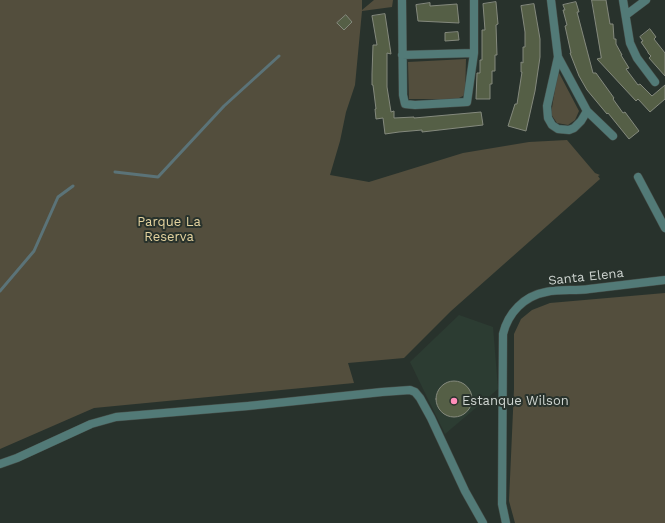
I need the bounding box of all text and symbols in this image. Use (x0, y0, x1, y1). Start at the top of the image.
park label: Parque La Reserva (137, 214, 201, 245)
street label: Santa Elena (547, 265, 625, 289)
place label: Estanque Wilson (462, 393, 569, 409)
marker: Estanque Wilson (449, 396, 459, 406)

